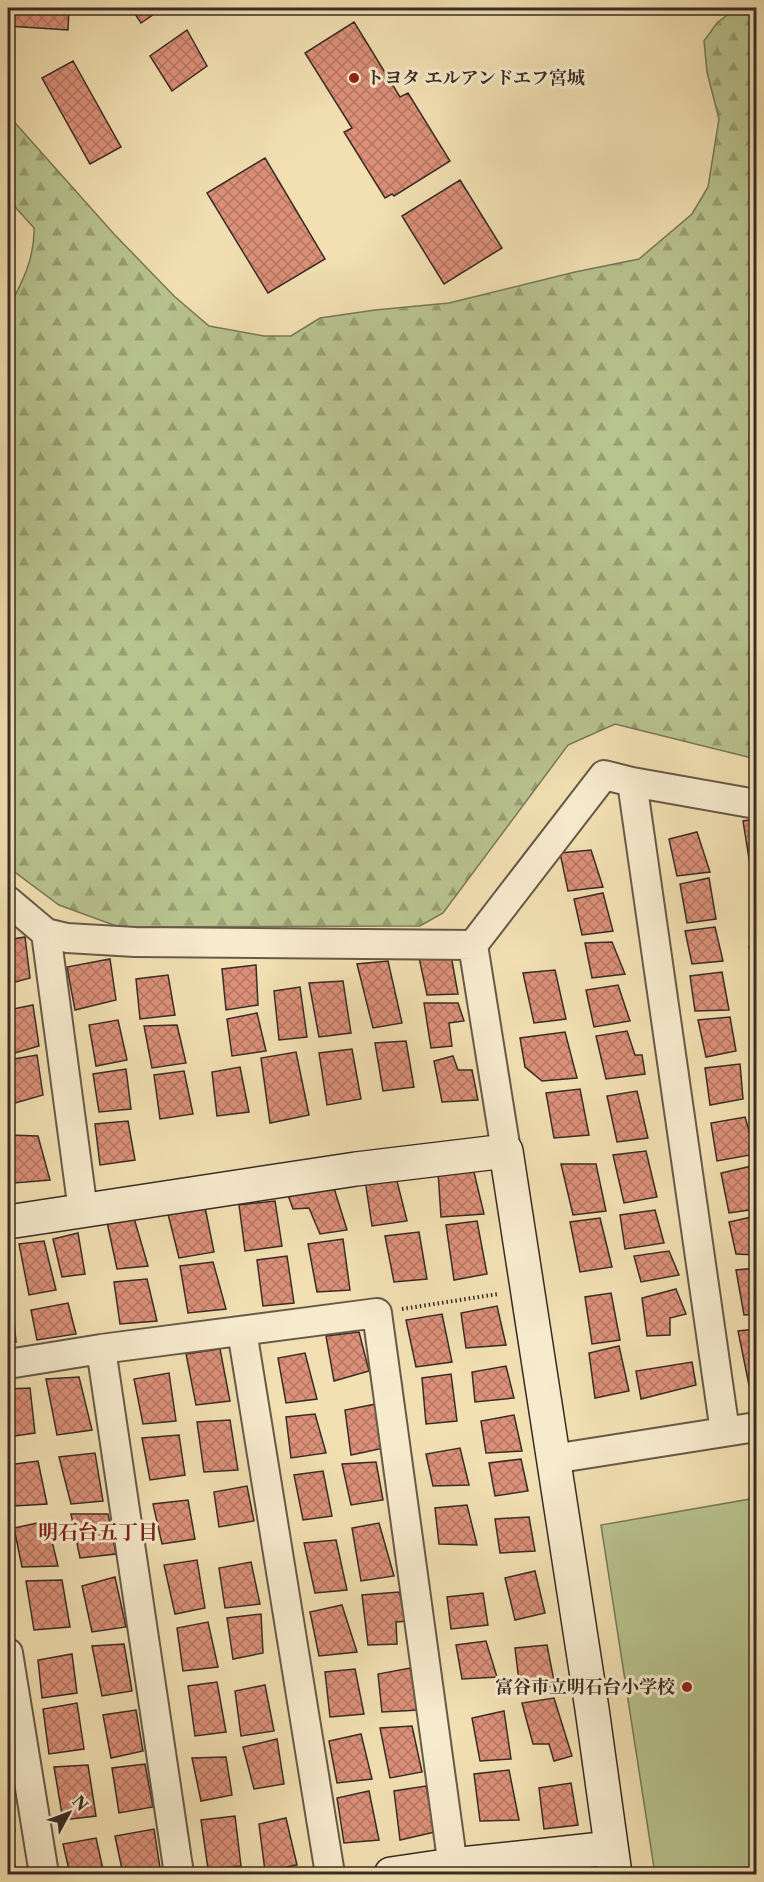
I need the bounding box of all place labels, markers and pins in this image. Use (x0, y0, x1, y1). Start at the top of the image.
place label: トヨタ エルアンドエフ宮城 (366, 67, 585, 89)
marker: トヨタ エルアンドエフ宮城 (347, 71, 361, 85)
place label: 富谷市立明石台小学校 (495, 1676, 675, 1698)
marker: 富谷市立明石台小学校 (680, 1680, 694, 1694)

